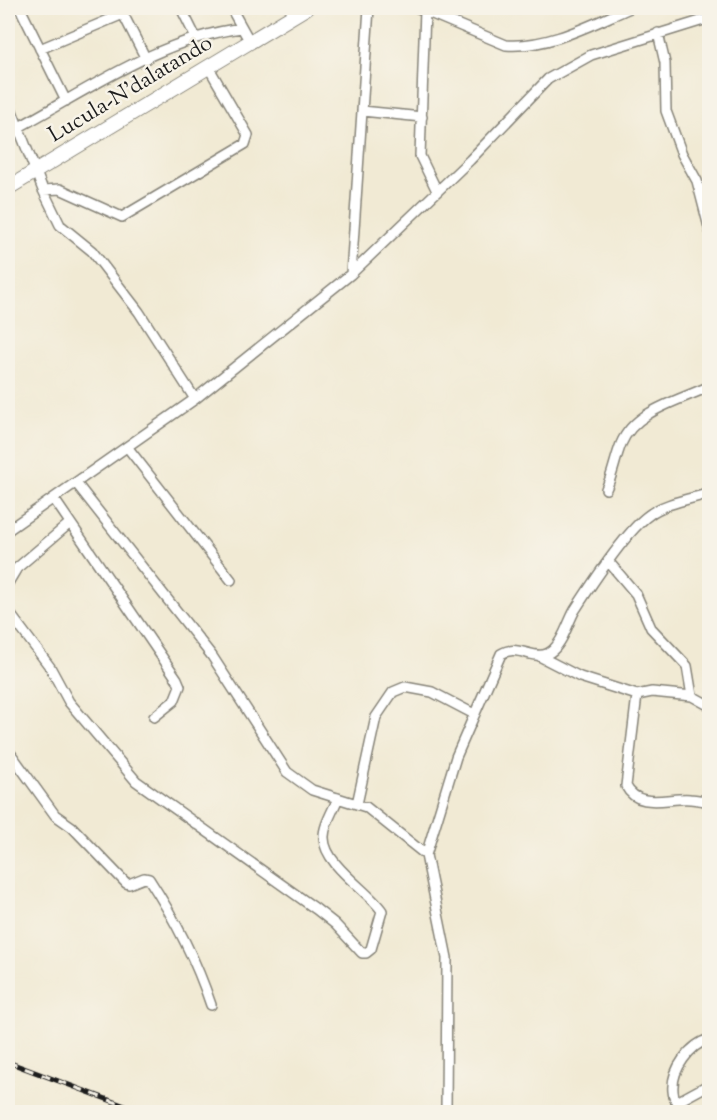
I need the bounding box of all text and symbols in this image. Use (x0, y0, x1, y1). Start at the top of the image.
street label: Lucula-N'dalatando (43, 28, 219, 152)

